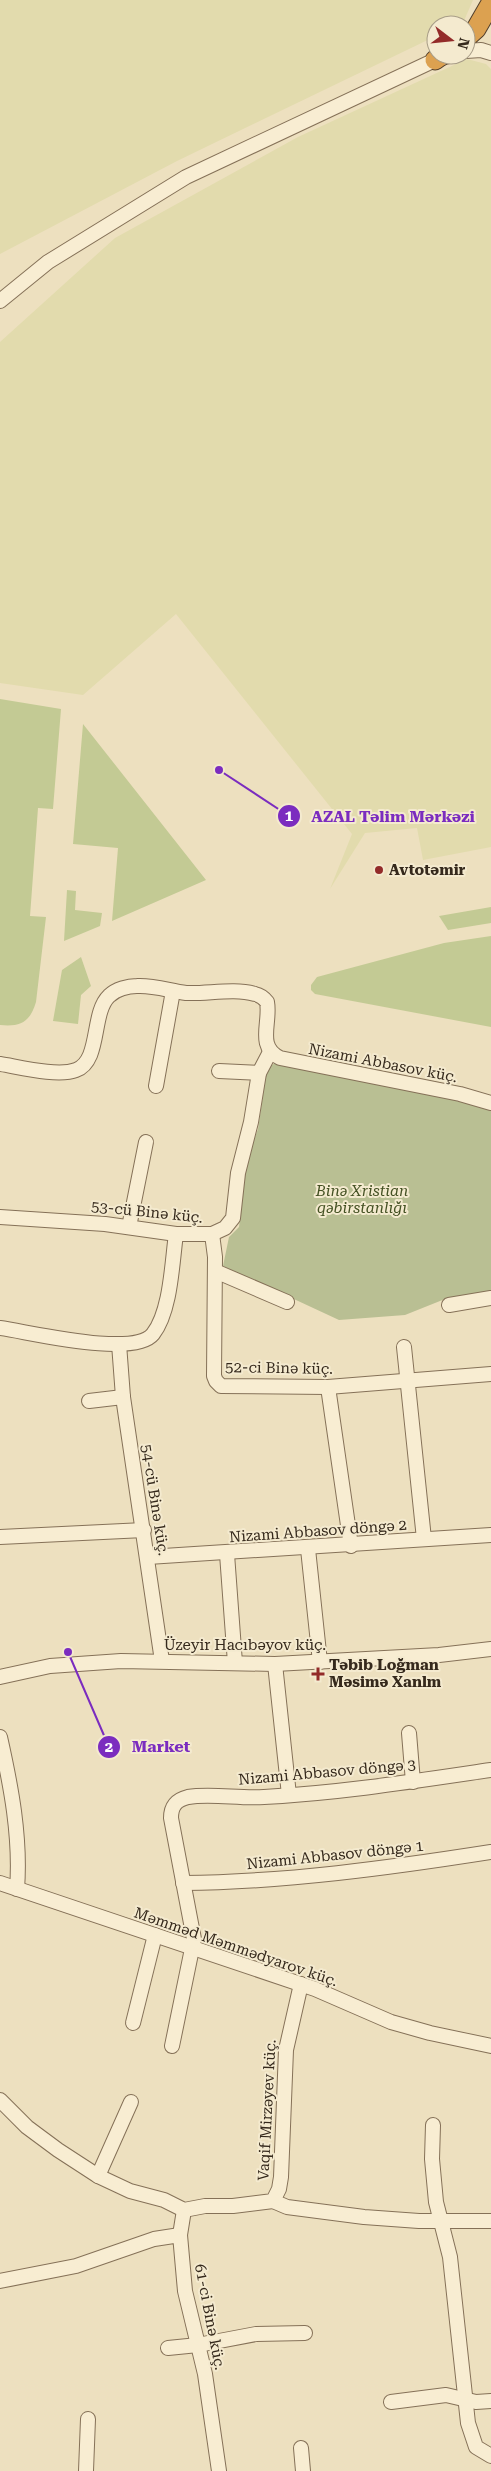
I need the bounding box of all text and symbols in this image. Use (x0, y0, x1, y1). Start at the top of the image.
north arrow (426, 15, 476, 65)
text: N (454, 36, 473, 51)
callout: AZAL Təlim Mərkəzi (277, 800, 485, 831)
text: 1 (285, 807, 294, 825)
text: AZAL Təlim Mərkəzi (311, 807, 475, 826)
place label: Avtotəmir (389, 861, 466, 879)
marker: Avtotəmir (373, 864, 385, 876)
street label: Nizami Abbasov küç. (307, 1040, 459, 1086)
park label: Binə Xristian qəbirstanlığı (315, 1182, 408, 1217)
street label: 53-cü Binə küç. (90, 1197, 204, 1227)
street label: 52-ci Binə küç. (225, 1358, 333, 1378)
street label: 54-cü Binə küç. (137, 1443, 173, 1557)
street label: Nizami Abbasov döngə 2 (229, 1516, 407, 1546)
street label: Üzeyir Hacıbəyov küç. (164, 1636, 326, 1654)
place label: Təbib Loğman Məsimə Xanlm (329, 1656, 442, 1691)
marker: Təbib Loğman Məsimə Xanlm (311, 1667, 325, 1681)
callout: Market (97, 1731, 200, 1762)
text: Market (132, 1737, 191, 1756)
text: 2 (105, 1738, 113, 1756)
street label: Nizami Abbasov döngə 3 (237, 1755, 417, 1789)
street label: Nizami Abbasov döngə 1 (245, 1837, 425, 1873)
street label: Məmməd Məmmədyarov küç. (132, 1904, 340, 1990)
street label: Vaqif Mirzəyev küç. (254, 2039, 280, 2181)
street label: 61-ci Binə küç. (191, 2262, 229, 2372)

